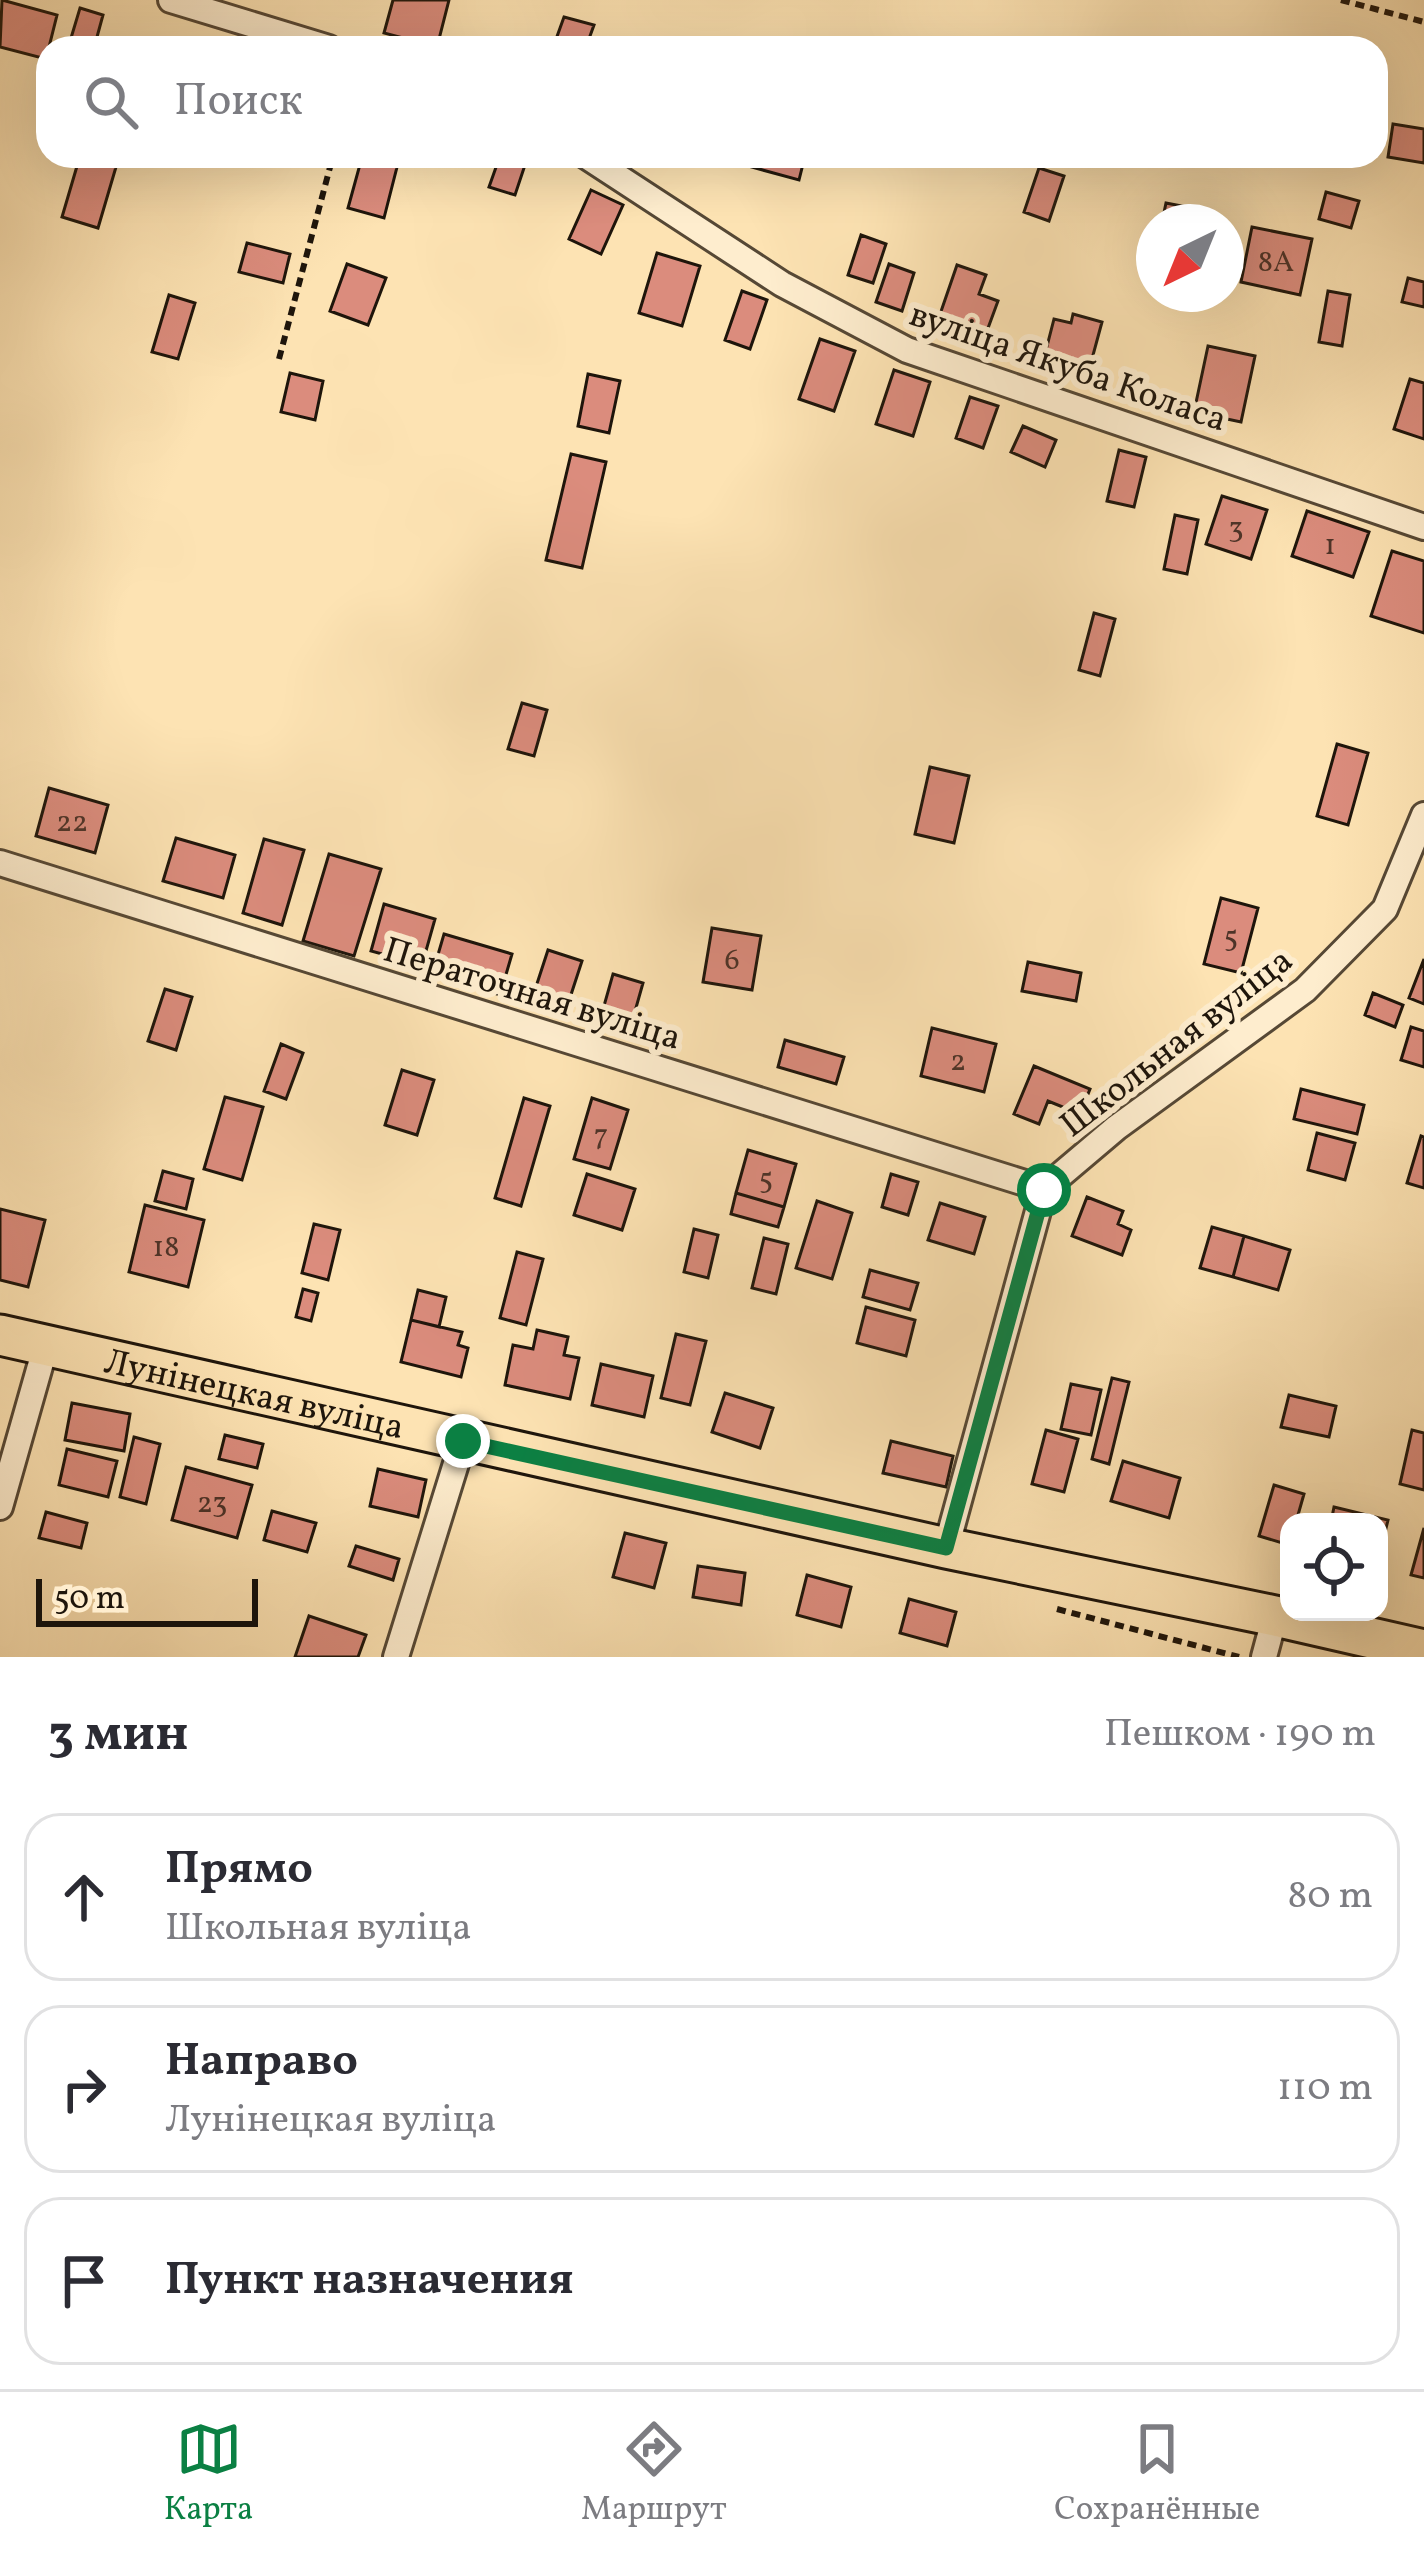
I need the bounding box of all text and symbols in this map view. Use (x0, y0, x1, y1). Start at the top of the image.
search box (36, 36, 1388, 168)
icon: search (78, 69, 144, 135)
text: Поиск (174, 71, 303, 134)
north arrow (1136, 204, 1244, 312)
house number: 8А (1258, 242, 1294, 284)
street label: вуліца Якуба Коласа (902, 291, 1233, 447)
house number: 3 (1228, 508, 1244, 550)
house number: 1 (1324, 525, 1336, 567)
house number: 22 (56, 802, 88, 844)
house number: 5 (1224, 917, 1238, 959)
street label: Ператочная вуліца (377, 927, 687, 1065)
street label: Школьная вуліца (1051, 937, 1304, 1151)
house number: 6 (724, 940, 740, 982)
house number: 2 (950, 1041, 966, 1083)
house number: 7 (594, 1115, 608, 1157)
house number: 5 (759, 1159, 773, 1201)
route start (1017, 1163, 1071, 1217)
house number: 18 (153, 1227, 179, 1269)
street label: Лунінецкая вуліца (99, 1338, 408, 1454)
route end (436, 1414, 490, 1468)
house number: 23 (197, 1483, 227, 1525)
map controls (1280, 1513, 1388, 1621)
button: locate (1280, 1513, 1388, 1621)
scale bar (36, 1573, 258, 1626)
text: 50 m (54, 1577, 125, 1623)
text: 3 мин (48, 1700, 188, 1771)
text: Пешком · 190 m (1104, 1708, 1376, 1762)
text: Прямо (165, 1839, 313, 1902)
icon: ahead (51, 1864, 117, 1930)
text: 80 m (1287, 1870, 1373, 1924)
text: Школьная вуліца (165, 1902, 472, 1956)
text: Направо (165, 2031, 358, 2094)
icon: right (51, 2056, 117, 2122)
text: 110 m (1277, 2062, 1373, 2116)
text: Лунінецкая вуліца (165, 2094, 496, 2148)
icon: arrive (51, 2248, 117, 2314)
text: Пункт назначения (165, 2250, 574, 2313)
tab: Карта (164, 2416, 253, 2534)
tab: Маршрут (581, 2416, 727, 2534)
tab: Сохранённые (1054, 2416, 1260, 2534)

